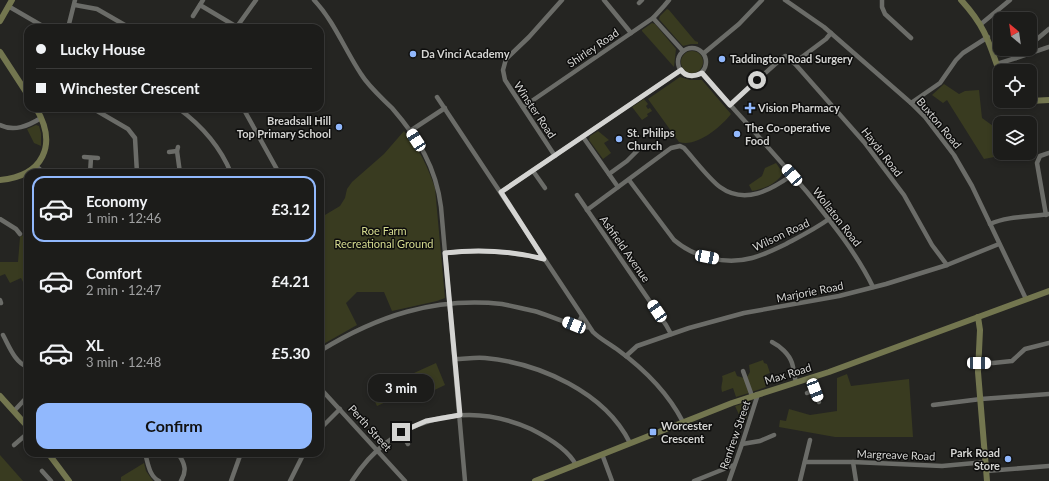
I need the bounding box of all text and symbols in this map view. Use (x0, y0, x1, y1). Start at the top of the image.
north arrow (993, 12, 1037, 56)
map controls (993, 12, 1037, 160)
street label: Shirley Road (564, 26, 621, 70)
text: Lucky House (60, 40, 145, 58)
place label: Da Vinci Academy (421, 47, 510, 60)
marker: Da Vinci Academy (408, 49, 418, 59)
place label: Taddington Road Surgery (730, 52, 853, 65)
marker: Taddington Road Surgery (717, 54, 727, 64)
button: locate (993, 64, 1037, 108)
route start (748, 71, 766, 89)
text: Winchester Crescent (60, 79, 200, 97)
street label: Winster Road (512, 79, 559, 141)
street label: Buxton Road (914, 95, 964, 151)
place label: Vision Pharmacy (757, 101, 840, 114)
marker: Vision Pharmacy (745, 103, 755, 113)
place label: Breadsall Hill Top Primary School (237, 114, 331, 140)
button: layers (993, 116, 1037, 160)
place label: The Co-operative Food (745, 121, 831, 147)
marker: Breadsall Hill Top Primary School (334, 122, 344, 132)
street label: Haydn Road (859, 125, 906, 179)
place label: St. Philips Church (627, 126, 675, 152)
car (404, 127, 428, 153)
marker: The Co-operative Food (732, 129, 742, 139)
marker: St. Philips Church (614, 134, 624, 144)
car (780, 162, 804, 188)
street label: Wollaton Road (810, 185, 864, 249)
icon: car (38, 191, 74, 227)
text: Economy (86, 192, 147, 210)
text: £3.12 (272, 200, 310, 218)
text: 1 min · 12:46 (86, 210, 161, 226)
street label: Ashfield Avenue (598, 213, 653, 285)
street label: Wilson Road (750, 216, 811, 253)
park label: Roe Farm Recreational Ground (334, 224, 434, 250)
car (694, 249, 720, 265)
icon: car (38, 263, 74, 299)
text: Comfort (86, 264, 142, 282)
text: £4.21 (272, 272, 310, 290)
street label: Marjorie Road (775, 279, 845, 304)
text: 2 min · 12:47 (86, 282, 161, 298)
car (645, 298, 669, 324)
car (561, 315, 587, 335)
icon: car (38, 335, 74, 371)
text: XL (86, 336, 104, 354)
text: £5.30 (272, 344, 310, 362)
text: 3 min · 12:48 (86, 354, 161, 370)
car (967, 357, 991, 369)
street label: Max Road (763, 360, 813, 387)
callout: 3 min (368, 374, 434, 402)
car (805, 377, 825, 403)
text: 3 min (385, 380, 417, 396)
street label: Renfrew Street (717, 399, 752, 471)
street label: Perth Street (346, 402, 395, 454)
button: Confirm (36, 403, 312, 449)
place label: Worcester Crescent (661, 419, 713, 445)
route end (392, 423, 410, 441)
marker: Worcester Crescent (648, 427, 658, 437)
place label: Park Road Store (950, 446, 1000, 472)
street label: Margreave Road (857, 447, 936, 462)
marker: Park Road Store (1003, 454, 1013, 464)

